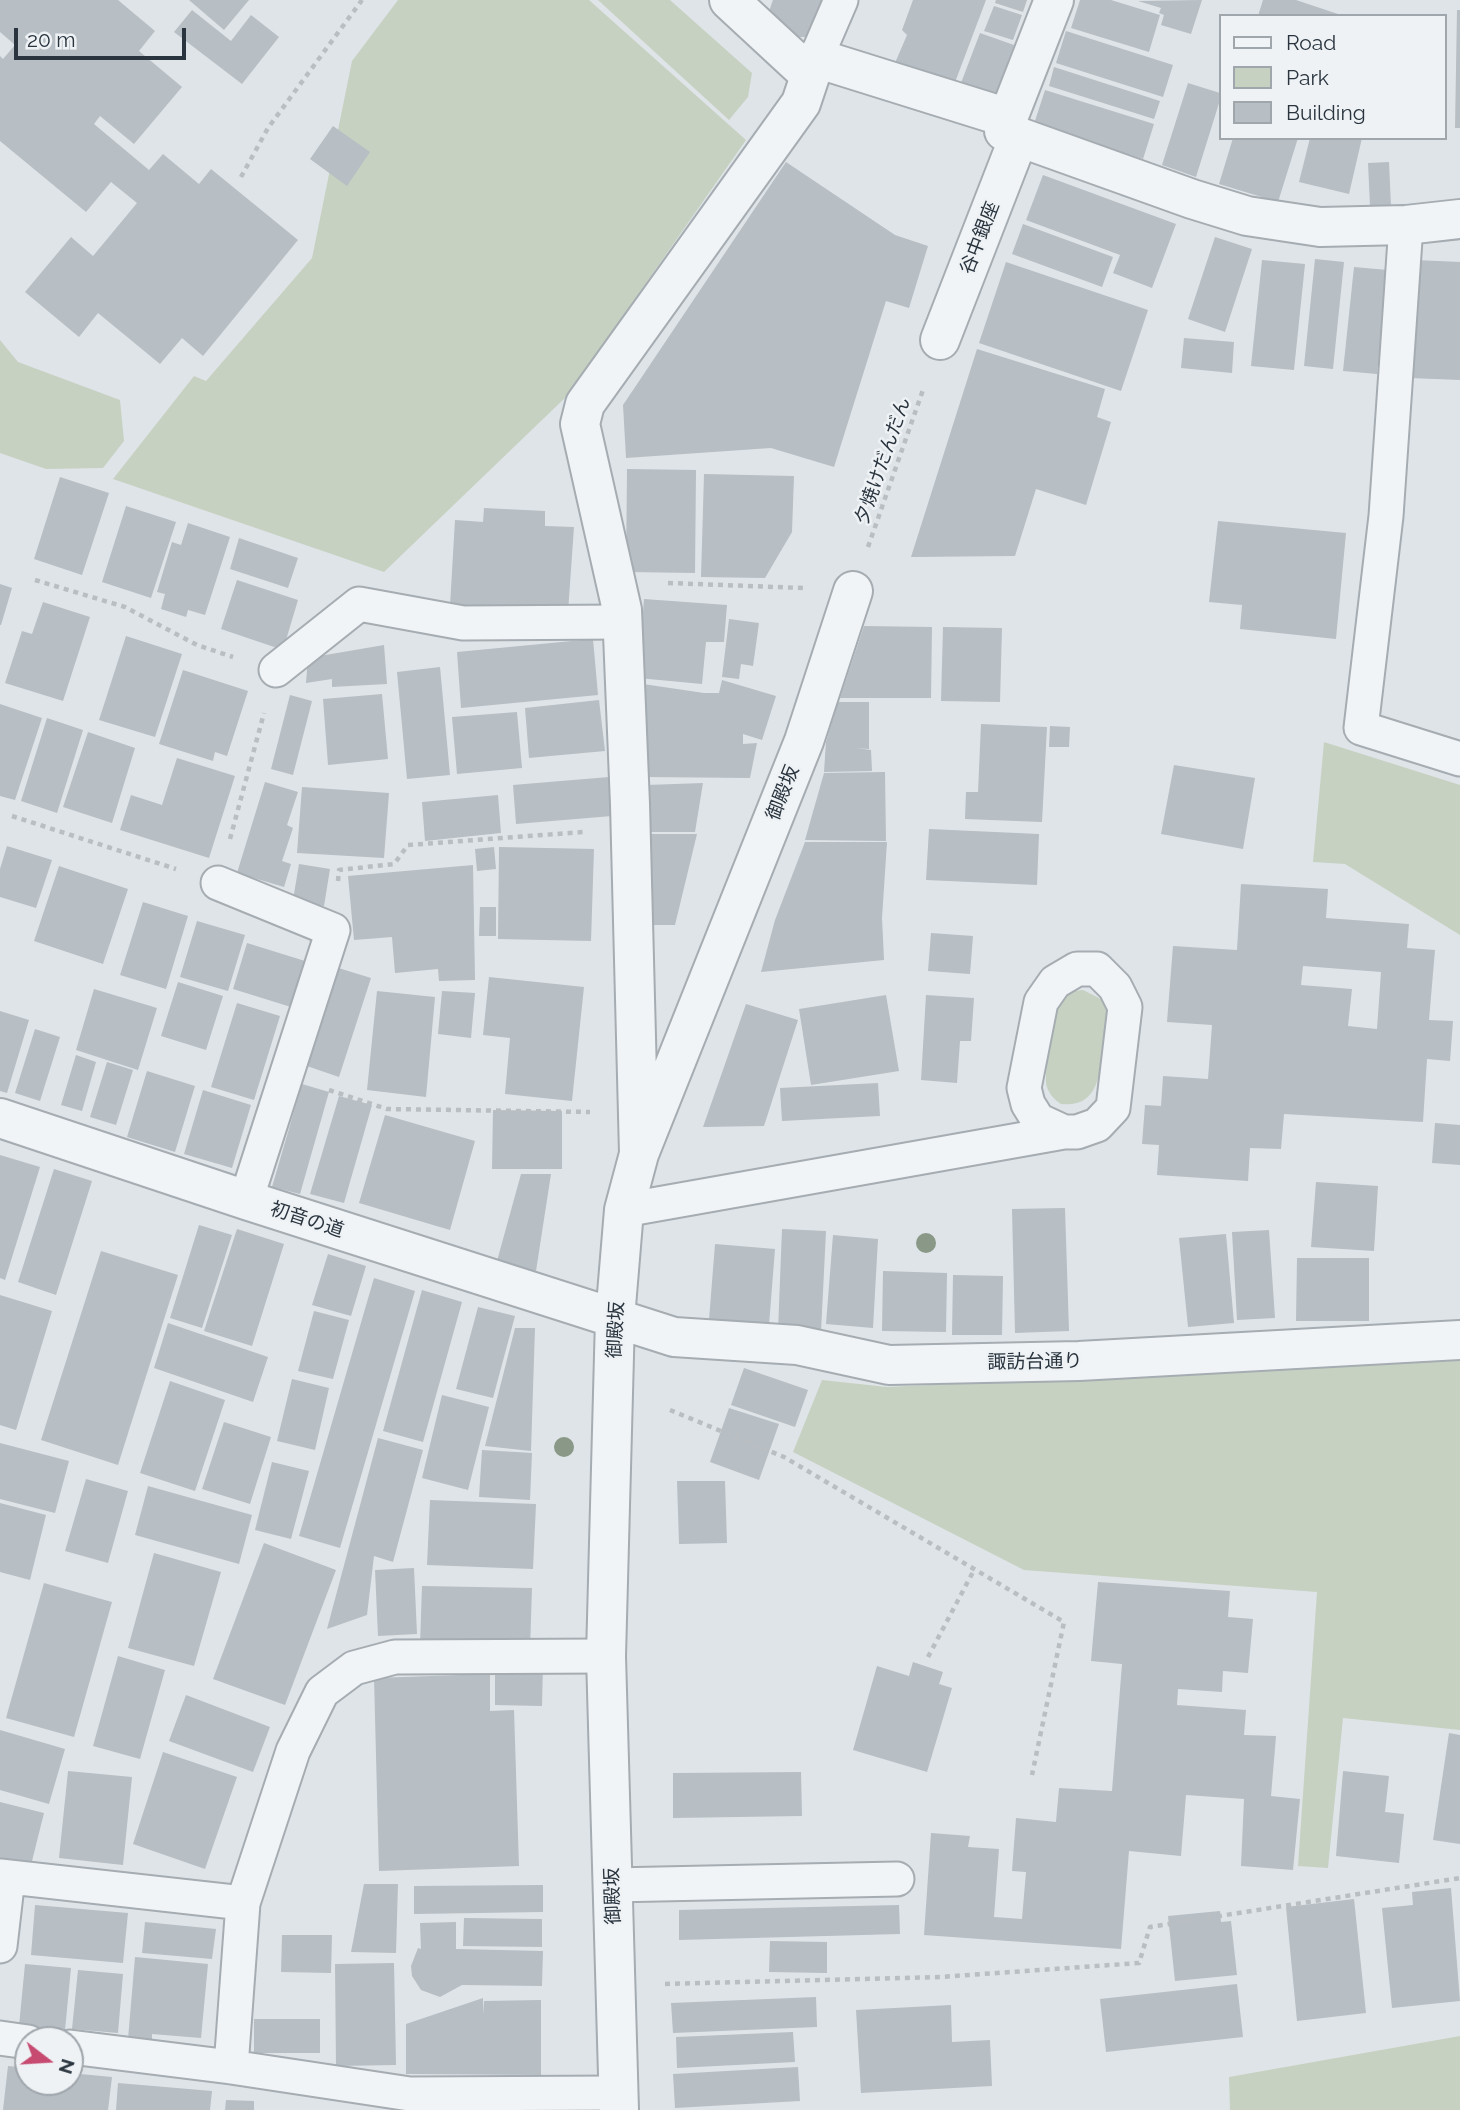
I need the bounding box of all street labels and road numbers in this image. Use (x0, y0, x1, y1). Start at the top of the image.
street label: 谷中銀座 (956, 198, 1004, 278)
street label: 夕焼けだんだん (851, 394, 915, 528)
street label: 御殿坂 (762, 762, 804, 824)
street label: 初音の道 (267, 1197, 347, 1243)
street label: 御殿坂 (603, 1301, 629, 1359)
street label: 諏訪台通り (987, 1350, 1083, 1374)
street label: 御殿坂 (601, 1867, 625, 1925)

